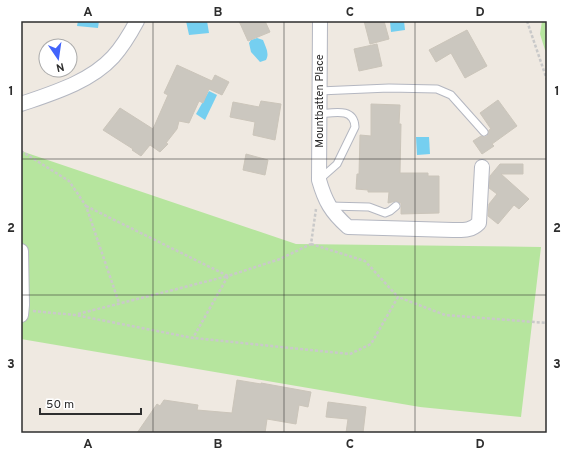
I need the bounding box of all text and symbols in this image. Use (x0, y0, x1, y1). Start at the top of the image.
text: A (83, 5, 93, 21)
text: B (214, 5, 223, 21)
text: C (346, 5, 354, 21)
text: D (475, 5, 485, 21)
north arrow (38, 38, 78, 78)
street label: Mountbatten Place (313, 54, 327, 148)
text: N (55, 59, 65, 74)
text: 1 (8, 84, 14, 100)
text: 1 (554, 84, 560, 100)
text: 2 (7, 221, 15, 237)
text: 2 (553, 221, 561, 237)
text: 3 (7, 357, 15, 373)
text: 3 (553, 357, 561, 373)
scale bar (40, 390, 141, 416)
text: 50 m (46, 397, 74, 413)
text: A (83, 437, 93, 453)
text: B (214, 437, 223, 453)
text: C (346, 437, 354, 453)
text: D (475, 437, 485, 453)

